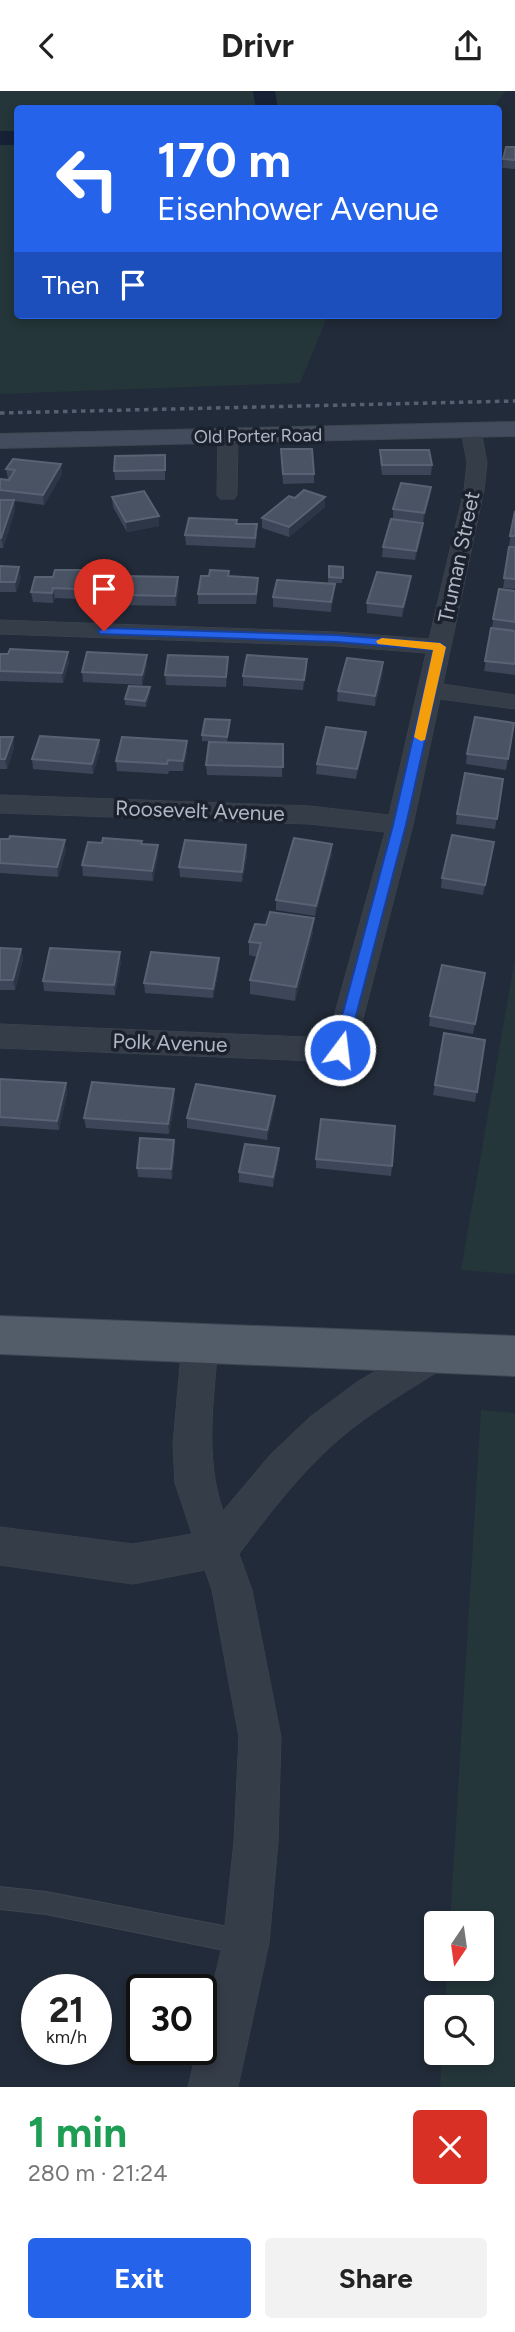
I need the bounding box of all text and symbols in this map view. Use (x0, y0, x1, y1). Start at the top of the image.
icon: back (28, 27, 66, 65)
text: Drivr (221, 27, 294, 65)
icon: share (449, 27, 487, 65)
text: 170 m (157, 130, 291, 189)
icon: left (42, 133, 133, 224)
text: Eisenhower Avenue (157, 190, 439, 228)
icon: arrive (114, 266, 152, 304)
text: Then (42, 269, 100, 301)
street label: Old Porter Road (194, 424, 322, 448)
street label: Truman Street (432, 489, 485, 625)
pin (74, 559, 134, 631)
icon: arrive (85, 570, 123, 608)
street label: Roosevelt Avenue (115, 795, 285, 826)
position arrow (303, 1013, 377, 1087)
street label: Polk Avenue (112, 1028, 228, 1057)
north arrow (424, 1911, 494, 1981)
map controls (424, 1911, 494, 2065)
speed limit sign: 30 (126, 1974, 217, 2065)
text: 21 (49, 1989, 84, 2031)
button: search (424, 1995, 494, 2065)
text: km/h (46, 2026, 87, 2048)
text: 1 min (28, 2107, 127, 2158)
button: close (413, 2110, 487, 2184)
text: 280 m · 21:24 (28, 2159, 168, 2187)
button: Exit (28, 2238, 251, 2318)
button: Share (265, 2238, 487, 2318)

